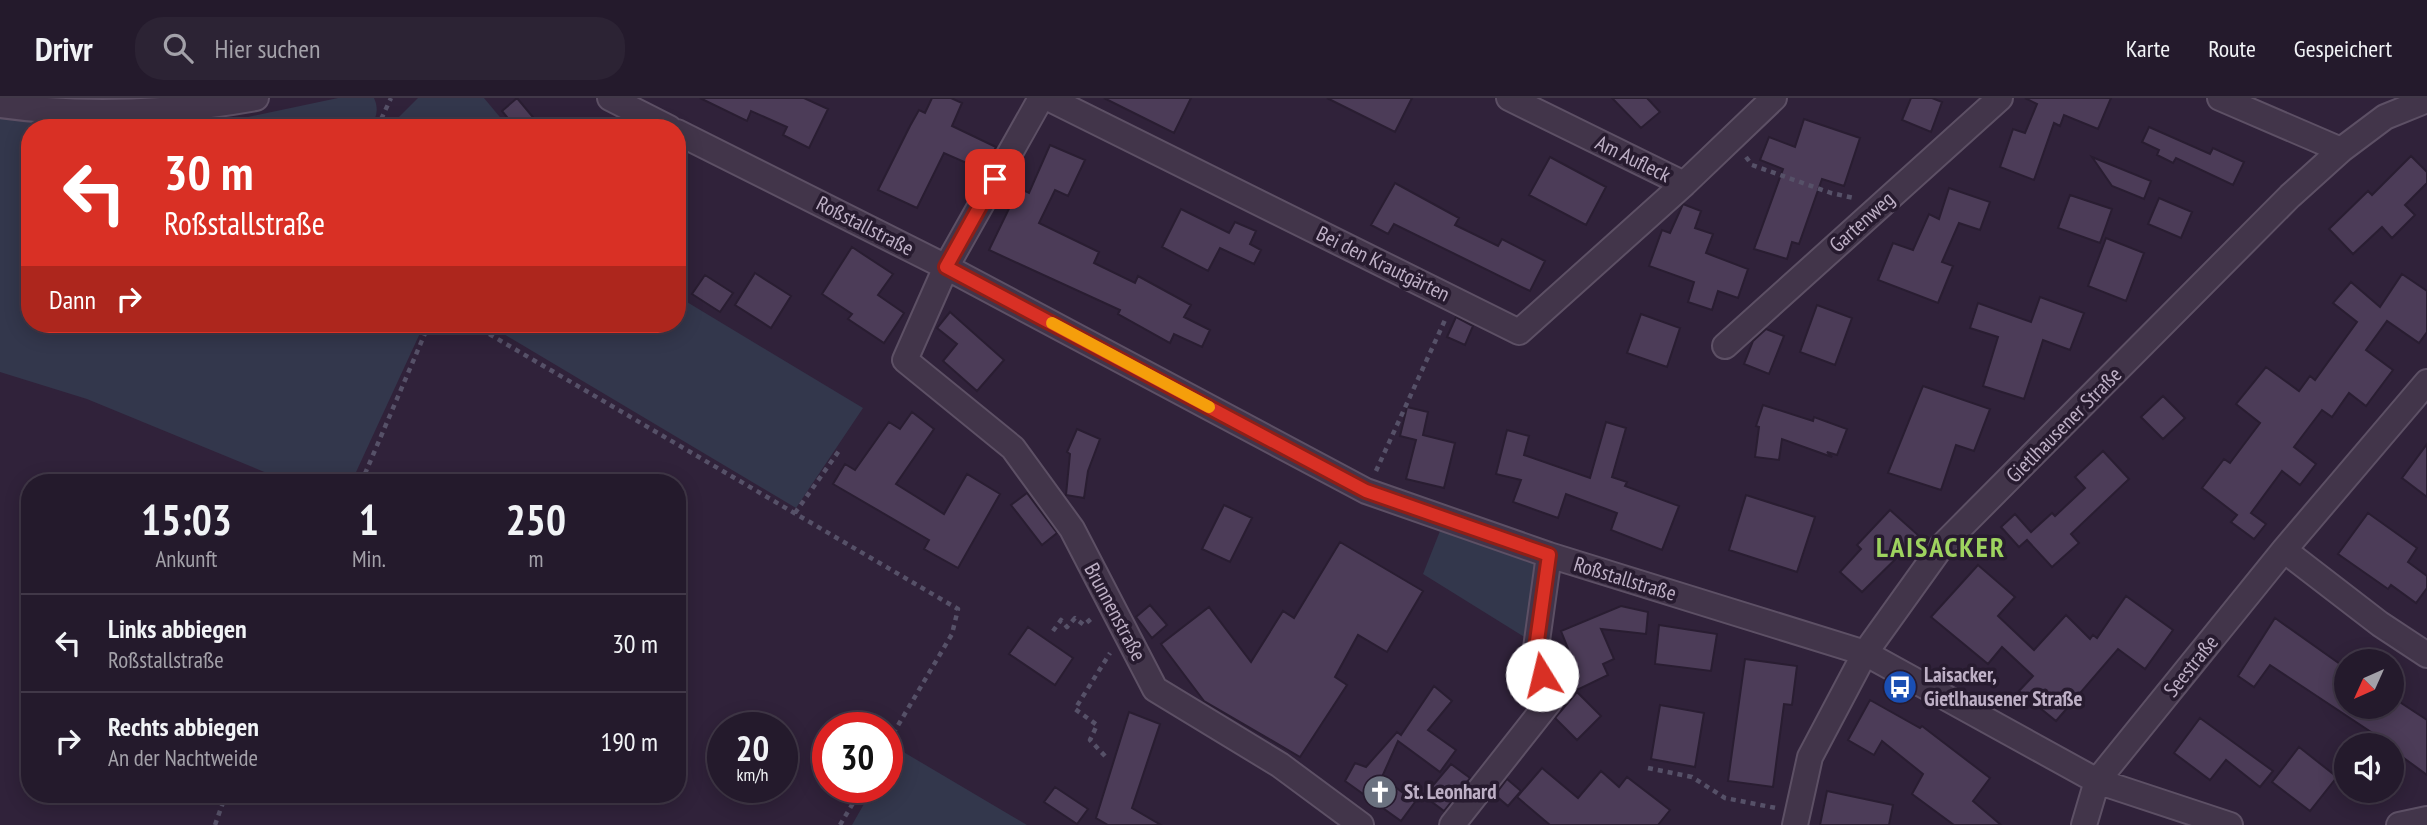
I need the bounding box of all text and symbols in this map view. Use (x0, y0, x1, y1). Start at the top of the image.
search box (135, 17, 625, 80)
text: Drivr (35, 27, 93, 70)
icon: search (159, 29, 197, 67)
text: Hier suchen (215, 32, 320, 65)
text: Karte (2126, 33, 2170, 64)
text: Route (2208, 33, 2256, 64)
text: Gespeichert (2294, 33, 2392, 64)
street label: Am Aufleck (1591, 129, 1675, 188)
text: 30 m (164, 140, 253, 204)
icon: left (49, 147, 140, 238)
pin (965, 149, 1025, 209)
icon: arrive (976, 160, 1014, 198)
street label: Gartenweg (1824, 185, 1900, 258)
street label: Roßstallstraße (812, 190, 918, 262)
text: Roßstallstraße (164, 202, 325, 244)
street label: Bei den Krautgärten (1312, 220, 1454, 307)
icon: right (110, 280, 148, 318)
text: Dann (49, 283, 96, 316)
street label: Gietlhausener Straße (2000, 361, 2127, 488)
text: 15:03 (141, 492, 232, 547)
text: 1 (359, 492, 379, 547)
text: 250 (506, 492, 566, 547)
district label: LAISACKER (1876, 528, 2006, 565)
text: Ankunft (155, 544, 217, 573)
text: Min. (352, 544, 386, 573)
text: m (528, 544, 543, 573)
street label: Roßstallstraße (1571, 550, 1680, 607)
street label: Brunnenstraße (1078, 558, 1152, 665)
text: Links abbiegen (108, 612, 247, 645)
icon: left (49, 624, 87, 662)
text: 30 m (612, 627, 658, 660)
street label: Seestraße (2157, 629, 2224, 702)
position arrow (1505, 638, 1579, 712)
text: Roßstallstraße (108, 645, 224, 674)
north arrow (2334, 649, 2404, 719)
map controls (2334, 649, 2404, 803)
place label: Laisacker, Gietlhausener Straße (1924, 661, 2083, 712)
bus stop icon: Laisacker, Gietlhausener Straße (1881, 668, 1919, 706)
text: Rechts abbiegen (108, 710, 259, 743)
speed limit sign: 30 (812, 712, 903, 803)
icon: right (49, 722, 87, 760)
text: 190 m (600, 725, 658, 758)
text: 20 (736, 725, 769, 771)
button: sound (2334, 733, 2404, 803)
text: An der Nachtweide (108, 743, 258, 772)
text: km/h (737, 763, 768, 786)
church icon: St. Leonhard (1361, 773, 1399, 811)
place label: St. Leonhard (1404, 778, 1497, 805)

